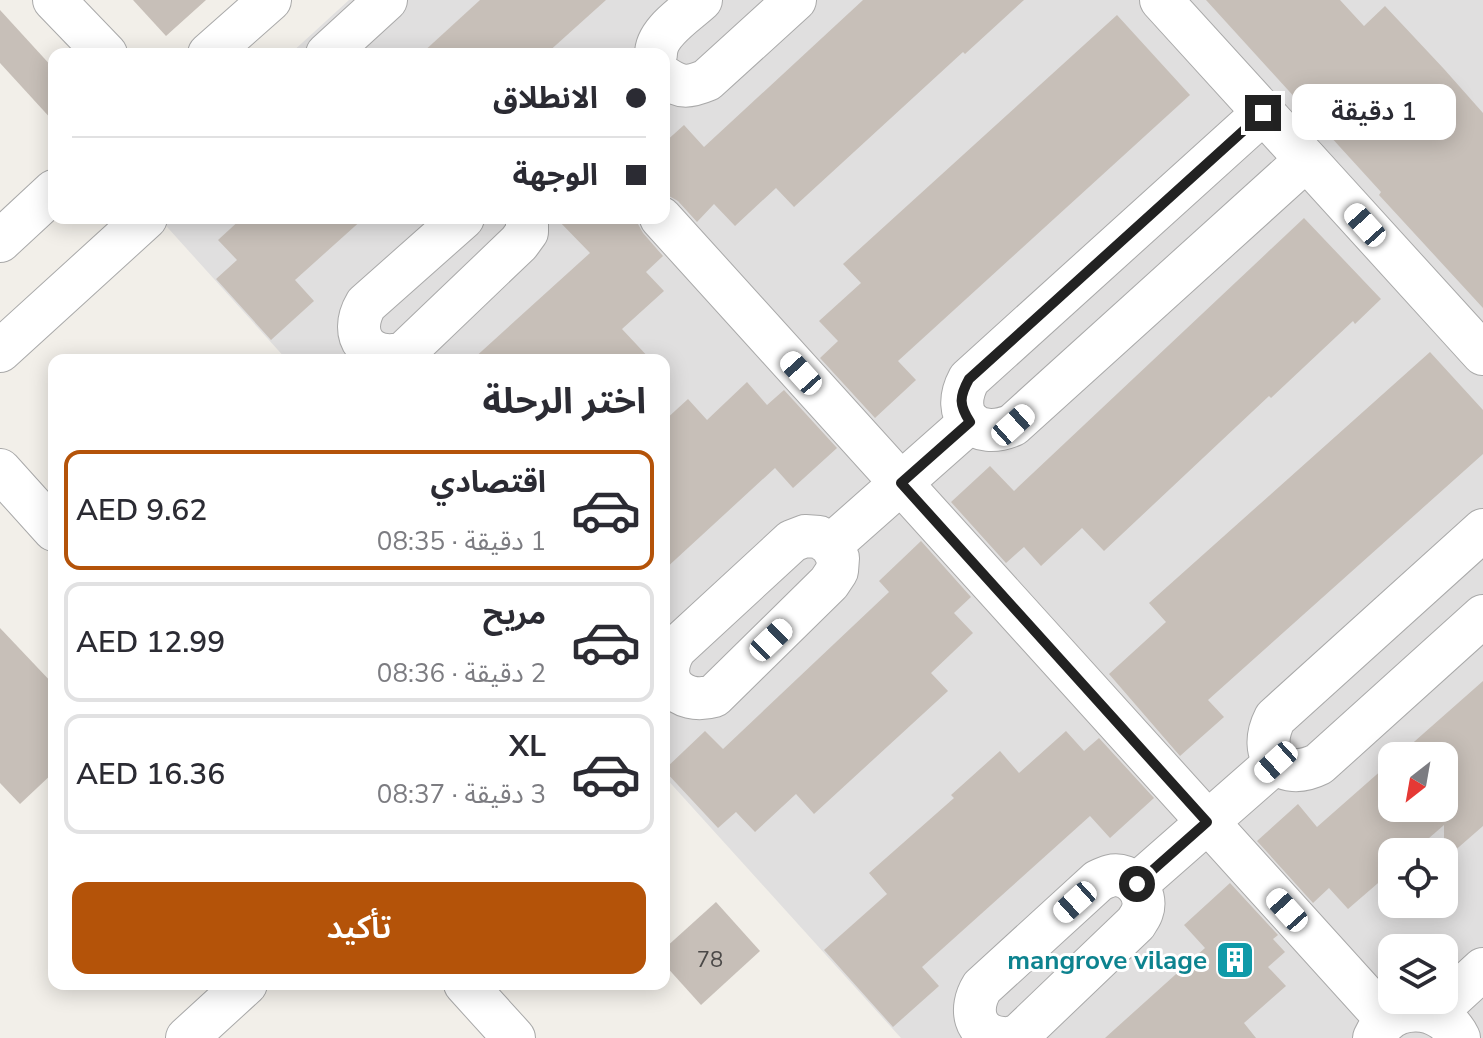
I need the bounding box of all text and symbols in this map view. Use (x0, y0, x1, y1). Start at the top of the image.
text: الانطلاق (493, 78, 598, 119)
callout: 1 دقيقة (1291, 85, 1455, 141)
text: 1 دقيقة (1331, 94, 1417, 129)
route end (1245, 95, 1281, 131)
text: الوجهة (513, 155, 598, 196)
car (1340, 199, 1390, 251)
car (776, 347, 826, 399)
text: اختر الرحلة (483, 377, 646, 426)
car (987, 400, 1039, 450)
text: اقتصادي (431, 462, 546, 503)
icon: car (570, 474, 642, 546)
text: AED 9.62 (76, 490, 207, 531)
text: 1 دقيقة · 08:35 (377, 524, 546, 559)
text: مريح (483, 594, 546, 635)
icon: car (570, 606, 642, 678)
car (745, 615, 797, 665)
text: AED 12.99 (76, 622, 225, 663)
text: 2 دقيقة · 08:36 (377, 656, 546, 691)
text: XL (509, 726, 546, 767)
car (1250, 737, 1302, 787)
icon: car (570, 738, 642, 810)
north arrow (1378, 742, 1458, 822)
map controls (1378, 742, 1458, 1014)
text: AED 16.36 (76, 754, 225, 795)
text: 3 دقيقة · 08:37 (377, 777, 546, 812)
button: locate (1378, 838, 1458, 918)
route start (1119, 866, 1155, 902)
car (1049, 877, 1101, 927)
button: تأكيد (72, 882, 646, 974)
car (1262, 884, 1312, 936)
button: layers (1378, 934, 1458, 1014)
building icon: mangrove vilage (1214, 939, 1256, 981)
place label: mangrove vilage (1007, 943, 1207, 978)
house number: 78 (697, 945, 723, 975)

